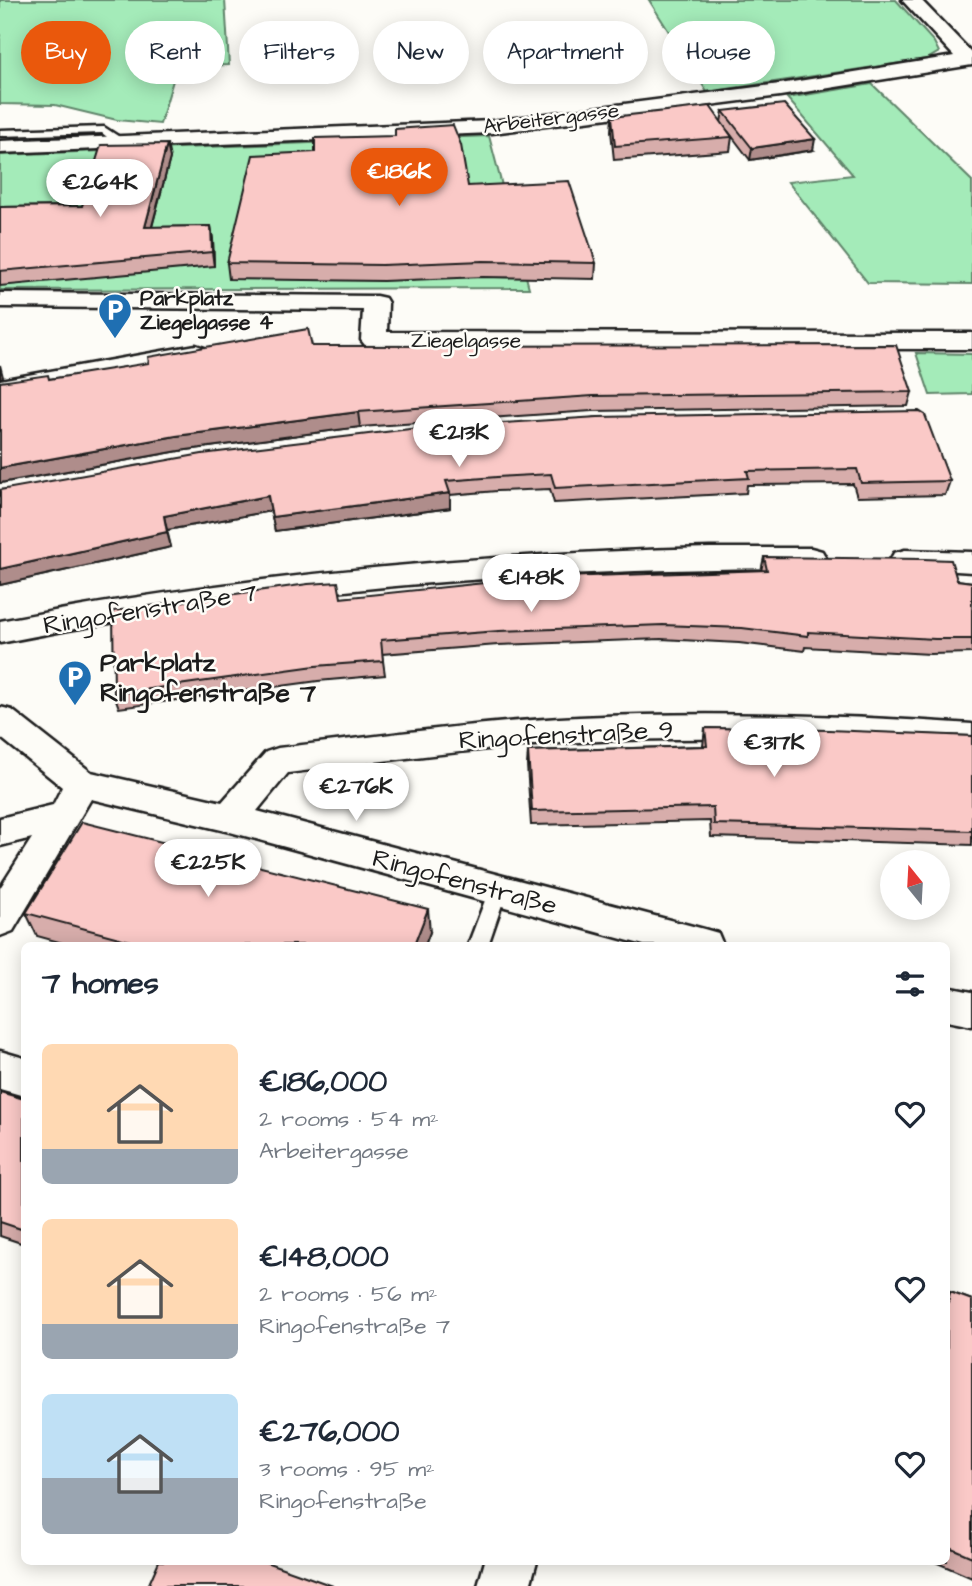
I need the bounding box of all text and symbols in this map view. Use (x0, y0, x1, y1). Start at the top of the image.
chip: Buy (21, 21, 111, 84)
chip: Rent (125, 21, 225, 84)
chip: Filters (239, 21, 359, 84)
chip: New (373, 21, 469, 84)
chip: Apartment (483, 21, 648, 84)
chip: House (662, 21, 775, 84)
street label: Arbeitergasse (481, 96, 621, 143)
pin: €186K (350, 148, 448, 208)
text: €186K (367, 155, 431, 187)
pin: €264K (51, 160, 149, 219)
text: €264K (62, 166, 138, 198)
place label: Parkplatz Ziegelgasse 4 (140, 284, 274, 339)
parking icon: Parkplatz Ziegelgasse 4 (96, 291, 134, 340)
street label: Ziegelgasse (411, 326, 521, 357)
pin: €213K (410, 410, 508, 469)
text: €213K (429, 416, 489, 448)
pin: €148K (482, 554, 580, 614)
text: €148K (498, 561, 564, 593)
street label: Ringofenstraße 7 (41, 574, 260, 646)
place label: Parkplatz Ringofenstraße 7 (100, 645, 316, 714)
parking icon: Parkplatz Ringofenstraße 7 (56, 658, 94, 707)
street label: Ringofenstraße 9 (458, 711, 674, 761)
pin: €317K (725, 720, 823, 779)
text: €317K (743, 726, 805, 758)
pin: €276K (307, 764, 405, 823)
text: €276K (319, 770, 393, 802)
pin: €225K (159, 839, 257, 899)
street label: Ringofenstraße (368, 840, 561, 926)
text: €225K (171, 846, 245, 878)
north arrow (880, 850, 950, 920)
map controls (880, 850, 950, 920)
text: 7 homes (42, 963, 159, 1005)
icon: filters (891, 965, 929, 1003)
text: €186,000 (259, 1061, 387, 1103)
icon: home (98, 1072, 182, 1156)
icon: heart (891, 1095, 929, 1133)
text: 2 rooms · 54 m² (259, 1103, 439, 1135)
text: Arbeitergasse (259, 1135, 409, 1167)
text: €148,000 (259, 1236, 389, 1278)
icon: home (98, 1247, 182, 1331)
icon: heart (891, 1270, 929, 1308)
text: 2 rooms · 56 m² (259, 1278, 437, 1310)
text: Ringofenstraße 7 (259, 1310, 450, 1342)
text: €276,000 (259, 1411, 399, 1453)
icon: home (98, 1422, 182, 1506)
icon: heart (891, 1445, 929, 1483)
text: 3 rooms · 95 m² (259, 1453, 435, 1485)
text: Ringofenstraße (259, 1485, 427, 1517)

